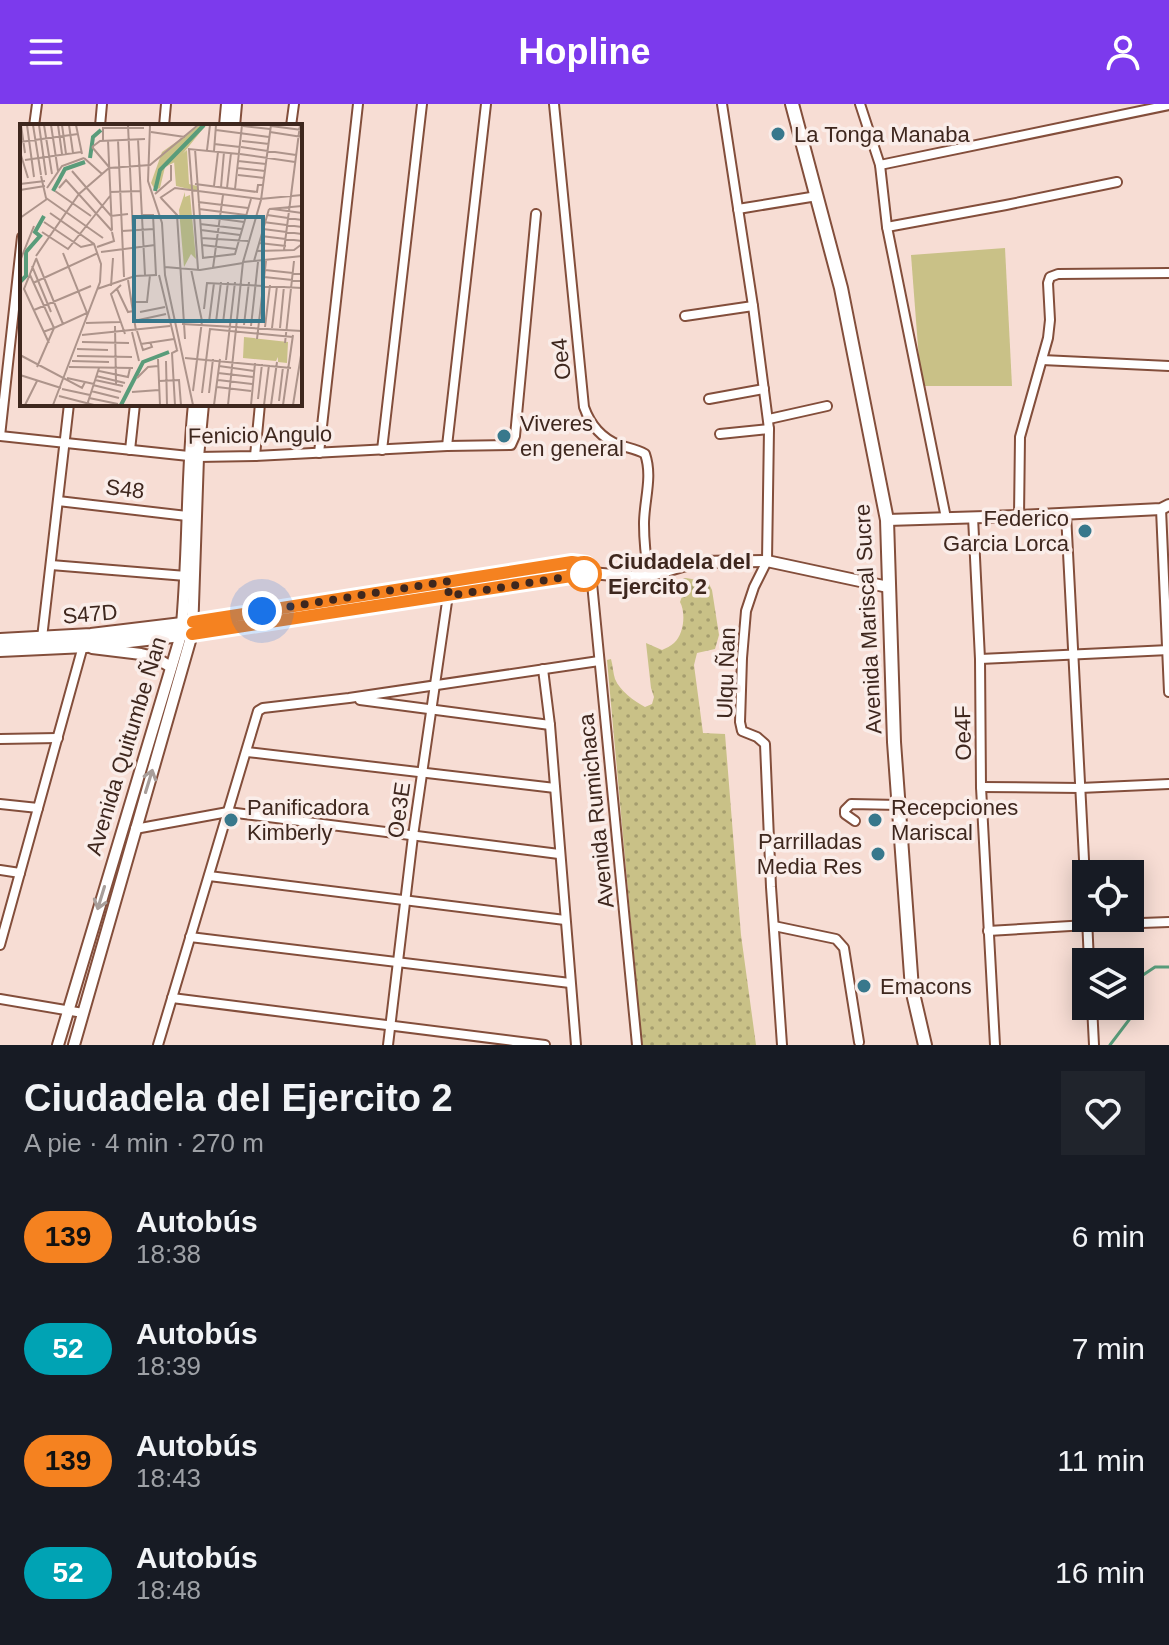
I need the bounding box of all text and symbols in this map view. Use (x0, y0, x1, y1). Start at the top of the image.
icon: menu (24, 30, 68, 74)
icon: person (1101, 30, 1145, 74)
text: Hopline (519, 31, 651, 72)
place label: La Tonga Manaba (794, 122, 971, 147)
inset map (20, 124, 302, 406)
marker: La Tonga Manaba (769, 125, 787, 143)
street label: Oe4 (546, 337, 576, 381)
place label: Viveres en general (520, 411, 624, 461)
street label: Fenicio Angulo (188, 421, 332, 449)
marker: Viveres en general (495, 427, 513, 445)
street label: S48 (104, 474, 146, 504)
street label: Avenida Mariscal Sucre (849, 503, 887, 735)
place label: Federico Garcia Lorca (943, 506, 1070, 556)
marker: Federico Garcia Lorca (1076, 522, 1094, 540)
place label: Ciudadela del Ejercito 2 (608, 549, 751, 599)
marker: Ciudadela del Ejercito 2 (567, 557, 601, 591)
your location (242, 591, 282, 631)
street label: S47D (61, 599, 119, 629)
street label: Ulqu Ñan (712, 627, 740, 719)
street label: Avenida Quitumbe Ñan (81, 634, 171, 858)
street label: Oe4F (950, 705, 976, 761)
street label: Avenida Rumichaca (573, 712, 619, 909)
one-way arrow (142, 769, 157, 795)
street label: Oe3E (383, 780, 415, 840)
place label: Panificadora Kimberly (247, 795, 370, 845)
place label: Recepciones Mariscal (891, 795, 1018, 845)
marker: Panificadora Kimberly (222, 811, 240, 829)
marker: Recepciones Mariscal (866, 811, 884, 829)
place label: Parrilladas Media Res (757, 829, 862, 879)
marker: Parrilladas Media Res (869, 845, 887, 863)
map controls (1072, 860, 1144, 1020)
button: locate (1072, 860, 1144, 932)
one-way arrow (93, 885, 108, 910)
button: layers (1072, 948, 1144, 1020)
place label: Emacons (880, 974, 972, 999)
marker: Emacons (855, 977, 873, 995)
button: heart (1061, 1071, 1145, 1155)
text: Ciudadela del Ejercito 2 (24, 1077, 453, 1119)
text: A pie · 4 min · 270 m (24, 1128, 264, 1158)
text: Autobús (136, 1205, 258, 1238)
text: 6 min (1072, 1220, 1145, 1253)
text: 139 (45, 1221, 91, 1252)
text: 18:38 (136, 1239, 201, 1269)
text: Autobús (136, 1317, 258, 1350)
text: 7 min (1072, 1332, 1145, 1365)
text: 52 (52, 1333, 84, 1364)
text: 18:39 (136, 1351, 201, 1381)
text: Autobús (136, 1429, 258, 1462)
text: 11 min (1057, 1444, 1145, 1477)
text: 139 (45, 1445, 91, 1476)
text: 18:43 (136, 1463, 201, 1493)
text: Autobús (136, 1541, 258, 1574)
text: 16 min (1055, 1556, 1145, 1589)
text: 52 (52, 1557, 84, 1588)
text: 18:48 (136, 1575, 201, 1605)

